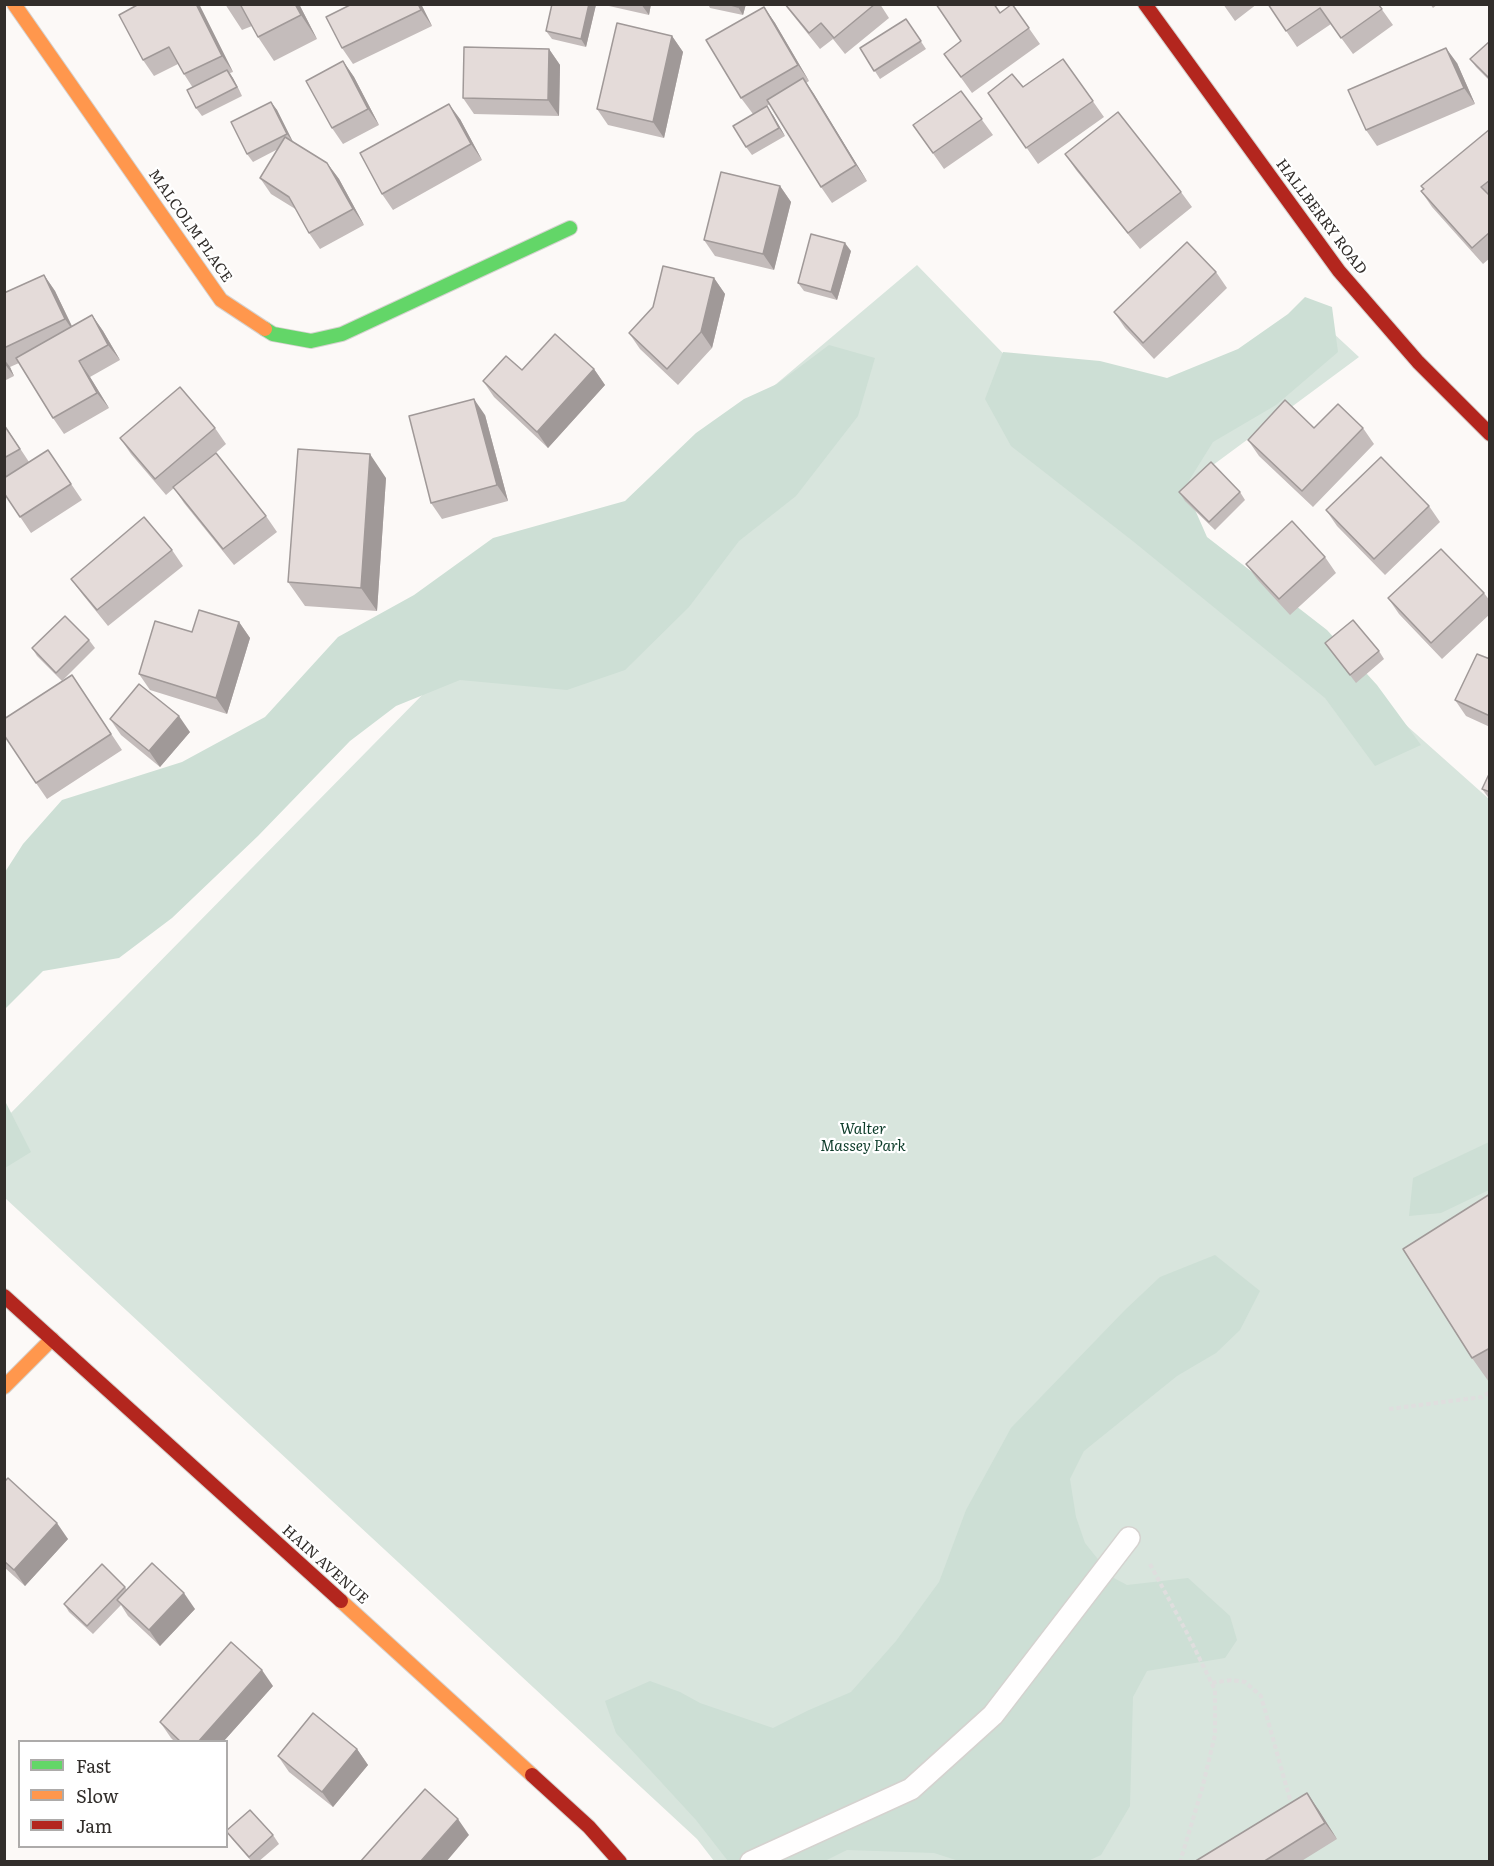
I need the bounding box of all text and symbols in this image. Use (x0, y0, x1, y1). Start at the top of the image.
street label: HALLBERRY ROAD (1272, 156, 1370, 278)
street label: MALCOLM PLACE (144, 166, 236, 286)
park label: Walter Massey Park (820, 1121, 906, 1156)
street label: HAIN AVENUE (278, 1522, 372, 1608)
legend (18, 1740, 228, 1848)
text: Fast (76, 1752, 111, 1779)
text: Slow (76, 1782, 118, 1809)
text: Jam (76, 1812, 112, 1839)

